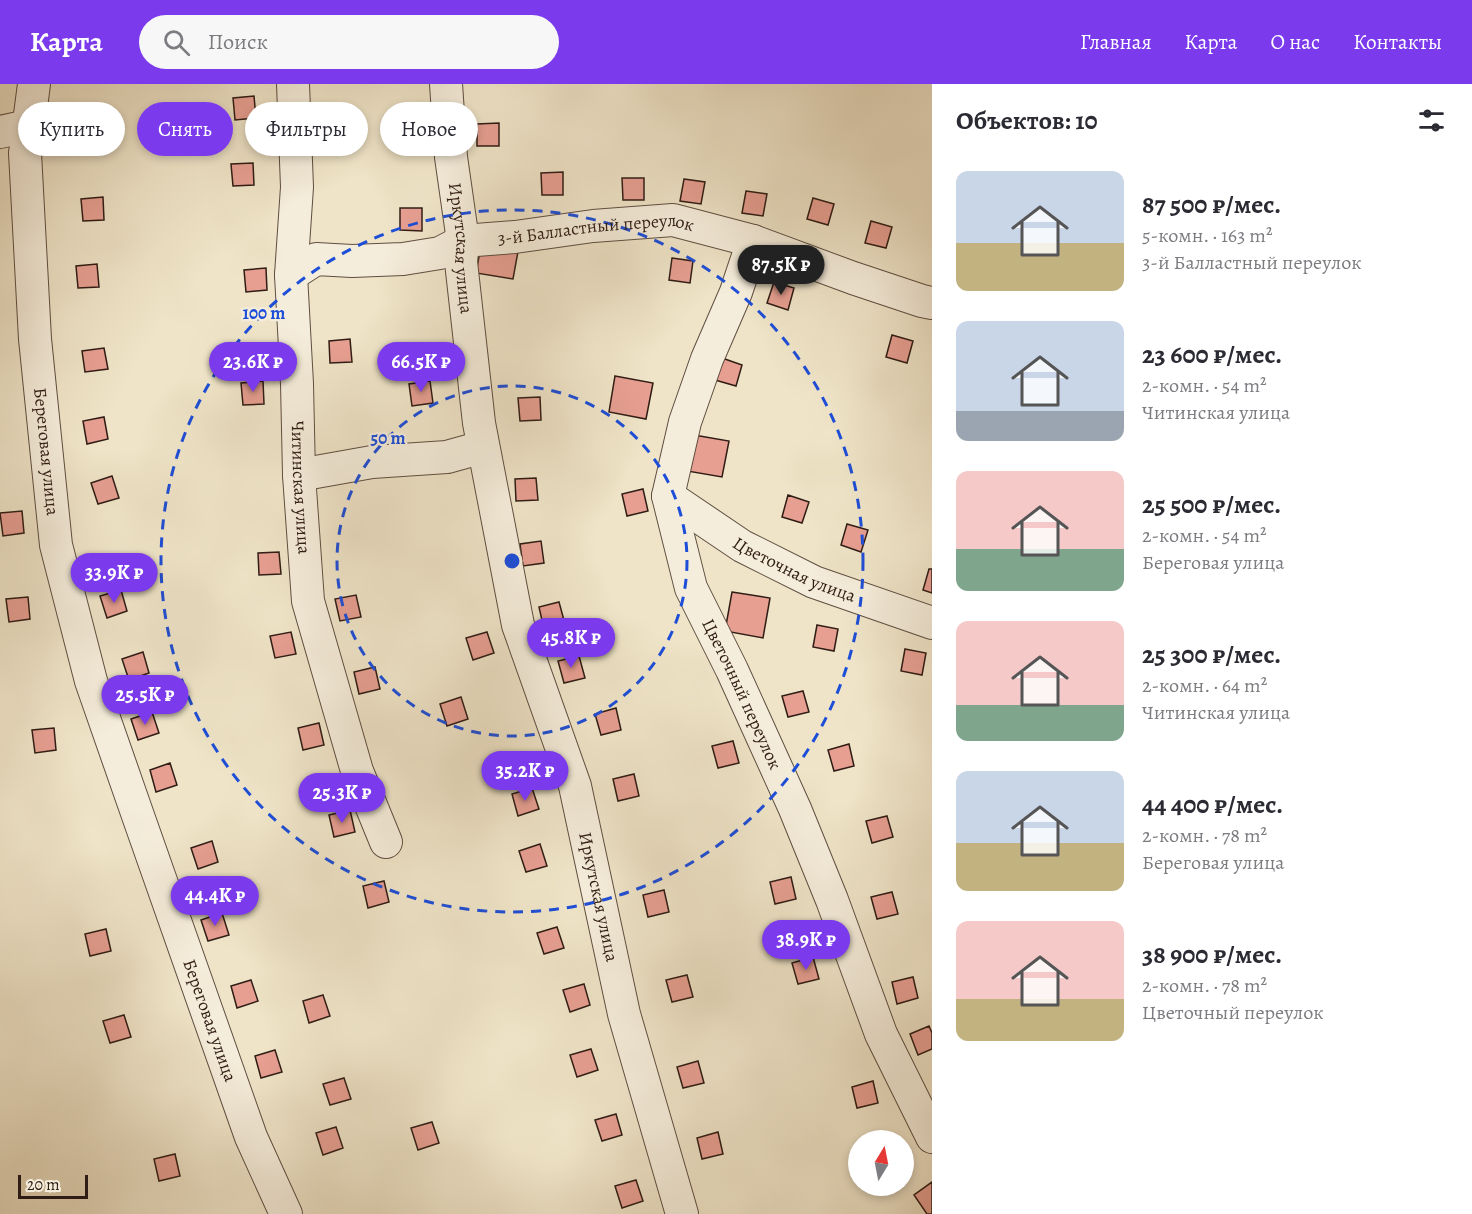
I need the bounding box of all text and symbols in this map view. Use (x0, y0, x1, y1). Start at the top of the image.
search box (139, 15, 559, 69)
text: Карта (30, 23, 103, 61)
icon: search (160, 26, 193, 59)
text: Поиск (208, 27, 268, 57)
text: Главная (1080, 28, 1152, 56)
text: Карта (1185, 28, 1237, 56)
text: О нас (1270, 28, 1320, 56)
text: Контакты (1353, 28, 1442, 56)
chip: Купить (18, 102, 125, 156)
chip: Снять (137, 102, 233, 156)
chip: Фильтры (245, 102, 368, 156)
chip: Новое (380, 102, 478, 156)
text: Объектов: 10 (956, 103, 1098, 138)
icon: filters (1415, 104, 1448, 137)
street label: Иркутская улица (443, 181, 479, 316)
text: 87 500 ₽/мес. (1142, 187, 1281, 222)
icon: home (1004, 195, 1076, 267)
street label: 3-й Балластный переулок (497, 208, 697, 250)
text: 5-комн. · 163 m² (1142, 222, 1273, 249)
pin: 87.5K ₽ (726, 245, 836, 296)
text: 3-й Балластный переулок (1142, 249, 1362, 276)
text: 87.5K ₽ (752, 251, 810, 278)
text: 100 m (243, 301, 285, 325)
text: 23 600 ₽/мес. (1142, 337, 1282, 372)
pin: 23.6K ₽ (198, 342, 308, 393)
pin: 66.5K ₽ (366, 342, 476, 393)
icon: home (1004, 345, 1076, 417)
text: 23.6K ₽ (223, 348, 283, 375)
text: 66.5K ₽ (391, 348, 451, 375)
text: 2-комн. · 54 m² (1142, 372, 1267, 399)
street label: Береговая улица (28, 386, 65, 517)
text: Читинская улица (1142, 399, 1290, 426)
street label: Читинская улица (286, 420, 317, 556)
text: 50 m (371, 426, 405, 450)
text: 25 500 ₽/мес. (1142, 487, 1281, 522)
icon: home (1004, 495, 1076, 567)
text: 2-комн. · 54 m² (1142, 522, 1267, 549)
street label: Цветочная улица (728, 531, 860, 608)
text: Береговая улица (1142, 549, 1285, 576)
centre of rings (502, 551, 522, 571)
pin: 33.9K ₽ (59, 553, 169, 604)
text: 33.9K ₽ (85, 559, 143, 586)
street label: Цветочный переулок (696, 615, 787, 773)
pin: 45.8K ₽ (516, 618, 626, 669)
text: 45.8K ₽ (541, 624, 601, 651)
text: 25 300 ₽/мес. (1142, 637, 1281, 672)
icon: home (1004, 645, 1076, 717)
text: 2-комн. · 64 m² (1142, 672, 1267, 699)
pin: 25.5K ₽ (90, 675, 200, 726)
text: 25.5K ₽ (115, 681, 175, 708)
text: Читинская улица (1142, 699, 1290, 726)
pin: 35.2K ₽ (470, 751, 580, 802)
text: 35.2K ₽ (495, 757, 555, 784)
pin: 25.3K ₽ (287, 773, 397, 824)
text: 25.3K ₽ (312, 779, 372, 806)
text: 44 400 ₽/мес. (1142, 787, 1283, 822)
icon: home (1004, 795, 1076, 867)
text: 2-комн. · 78 m² (1142, 822, 1267, 849)
street label: Иркутская улица (573, 830, 625, 964)
text: Береговая улица (1142, 849, 1285, 876)
pin: 44.4K ₽ (160, 876, 270, 927)
text: 44.4K ₽ (185, 882, 245, 909)
pin: 38.9K ₽ (751, 920, 861, 971)
text: 38.9K ₽ (776, 926, 836, 953)
text: 38 900 ₽/мес. (1142, 937, 1282, 972)
icon: home (1004, 945, 1076, 1017)
street label: Береговая улица (177, 956, 243, 1086)
text: 2-комн. · 78 m² (1142, 972, 1267, 999)
text: Цветочный переулок (1142, 999, 1324, 1026)
north arrow (848, 1130, 914, 1196)
map controls (848, 1130, 914, 1196)
scale bar (18, 1172, 88, 1200)
text: 20 m (27, 1174, 60, 1196)

